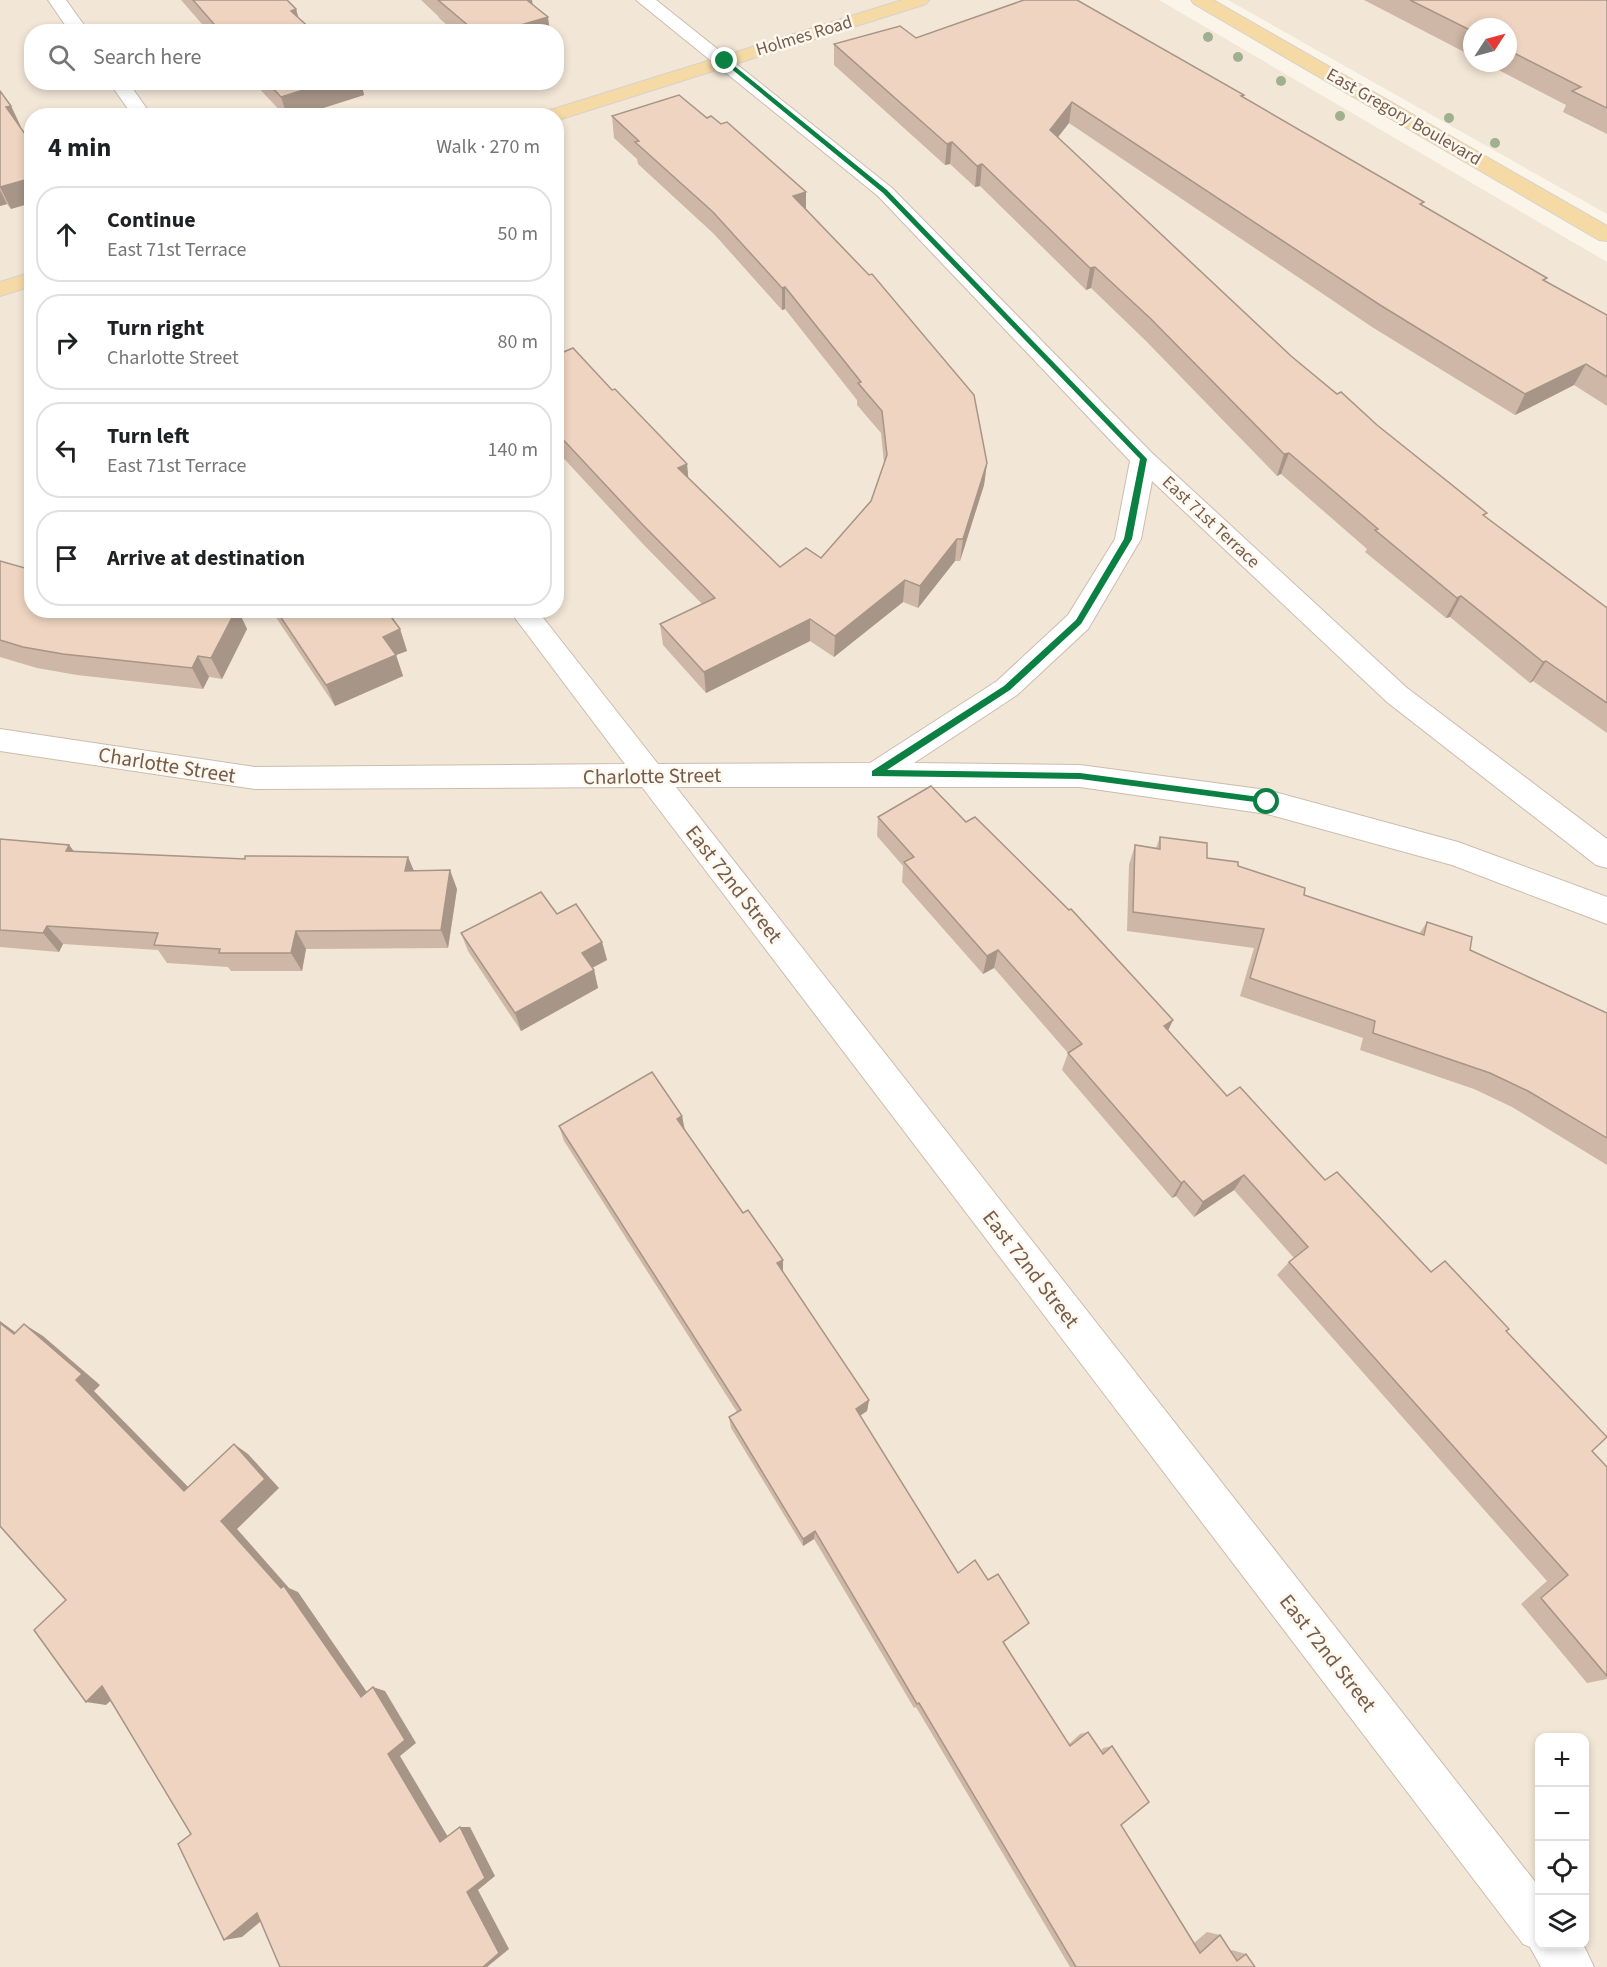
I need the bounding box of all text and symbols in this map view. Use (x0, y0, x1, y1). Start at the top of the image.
street label: Holmes Road (753, 9, 855, 63)
north arrow (1463, 18, 1517, 72)
search box (24, 24, 564, 90)
icon: search (45, 41, 78, 74)
text: Search here (93, 41, 201, 73)
route end (711, 47, 737, 73)
street label: East Gregory Boulevard (1322, 62, 1486, 172)
text: 4 min (48, 129, 111, 166)
text: Walk · 270 m (436, 133, 540, 161)
text: Continue (107, 204, 196, 236)
icon: ahead (50, 218, 83, 251)
text: 50 m (498, 220, 538, 248)
text: East 71st Terrace (107, 236, 246, 264)
text: Turn right (107, 312, 204, 344)
icon: right (50, 326, 83, 359)
text: 80 m (498, 328, 538, 356)
text: Charlotte Street (107, 344, 239, 372)
text: Turn left (107, 420, 189, 452)
icon: left (50, 434, 83, 467)
text: 140 m (488, 436, 538, 464)
text: East 71st Terrace (107, 452, 246, 480)
street label: East 71st Terrace (1157, 470, 1265, 574)
icon: arrive (50, 542, 83, 575)
text: Arrive at destination (107, 542, 305, 574)
street label: Charlotte Street (96, 739, 238, 791)
street label: Charlotte Street (583, 760, 721, 792)
route start (1253, 788, 1279, 814)
street label: East 72nd Street (678, 819, 790, 949)
street label: East 72nd Street (975, 1204, 1087, 1334)
street label: East 72nd Street (1272, 1588, 1384, 1718)
map controls (1535, 1733, 1589, 1949)
button: + (1535, 1733, 1589, 1787)
button: − (1535, 1787, 1589, 1841)
button: locate (1535, 1841, 1589, 1895)
button: layers (1535, 1895, 1589, 1949)

